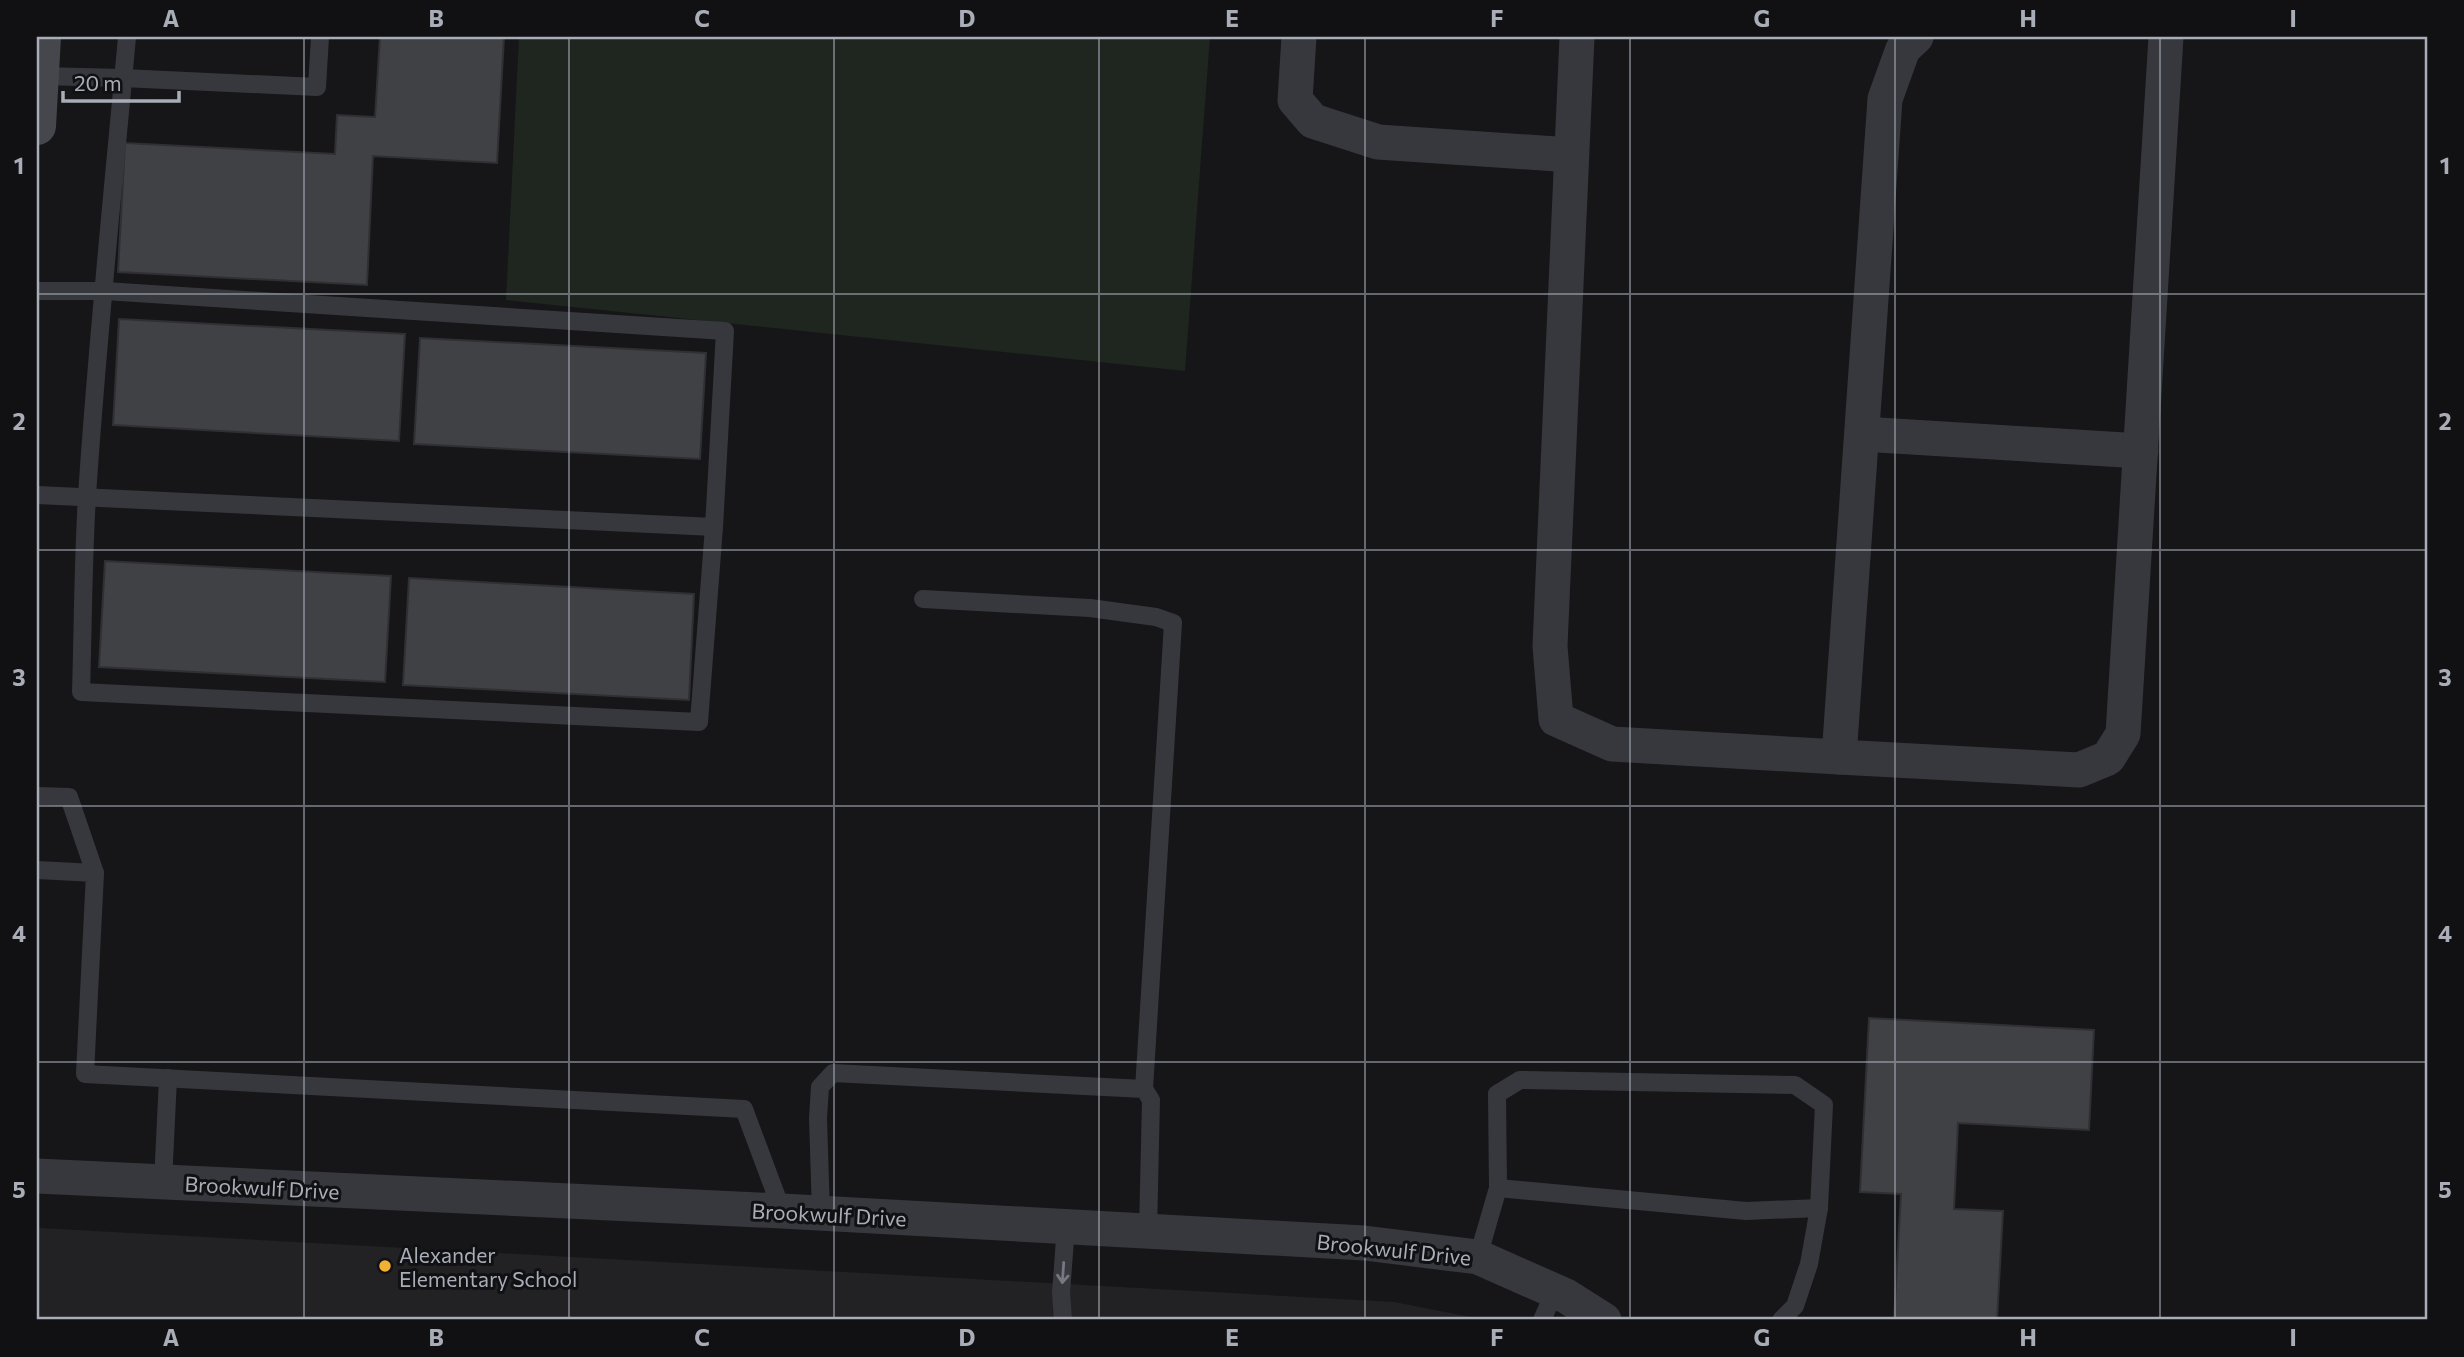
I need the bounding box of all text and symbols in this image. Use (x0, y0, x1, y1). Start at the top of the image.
text: A (163, 4, 180, 32)
text: B (428, 4, 444, 32)
text: C (694, 4, 710, 32)
text: D (959, 4, 976, 32)
text: E (1225, 4, 1239, 32)
text: F (1490, 4, 1504, 32)
text: G (1754, 4, 1770, 32)
text: H (2019, 4, 2037, 32)
text: I (2289, 4, 2297, 32)
scale bar (63, 60, 178, 104)
text: 20 m (74, 70, 122, 95)
text: 1 (14, 151, 24, 179)
text: 1 (2440, 151, 2450, 179)
text: 2 (12, 407, 26, 435)
text: 2 (2438, 407, 2452, 435)
text: 3 (12, 663, 26, 691)
text: 3 (2438, 663, 2452, 691)
text: 4 (12, 919, 26, 947)
text: 4 (2438, 919, 2452, 947)
street label: Brookwulf Drive (184, 1170, 340, 1204)
text: 5 (12, 1175, 26, 1203)
text: 5 (2438, 1175, 2452, 1203)
street label: Brookwulf Drive (751, 1197, 907, 1231)
street label: Brookwulf Drive (1316, 1228, 1472, 1270)
place label: Alexander Elementary School (399, 1242, 577, 1291)
marker: Alexander Elementary School (377, 1258, 393, 1274)
one-way arrow (1056, 1262, 1069, 1285)
text: A (163, 1323, 180, 1351)
text: B (428, 1323, 444, 1351)
text: C (694, 1323, 710, 1351)
text: D (959, 1323, 976, 1351)
text: E (1225, 1323, 1239, 1351)
text: F (1490, 1323, 1504, 1351)
text: G (1754, 1323, 1770, 1351)
text: H (2019, 1323, 2037, 1351)
text: I (2289, 1323, 2297, 1351)

